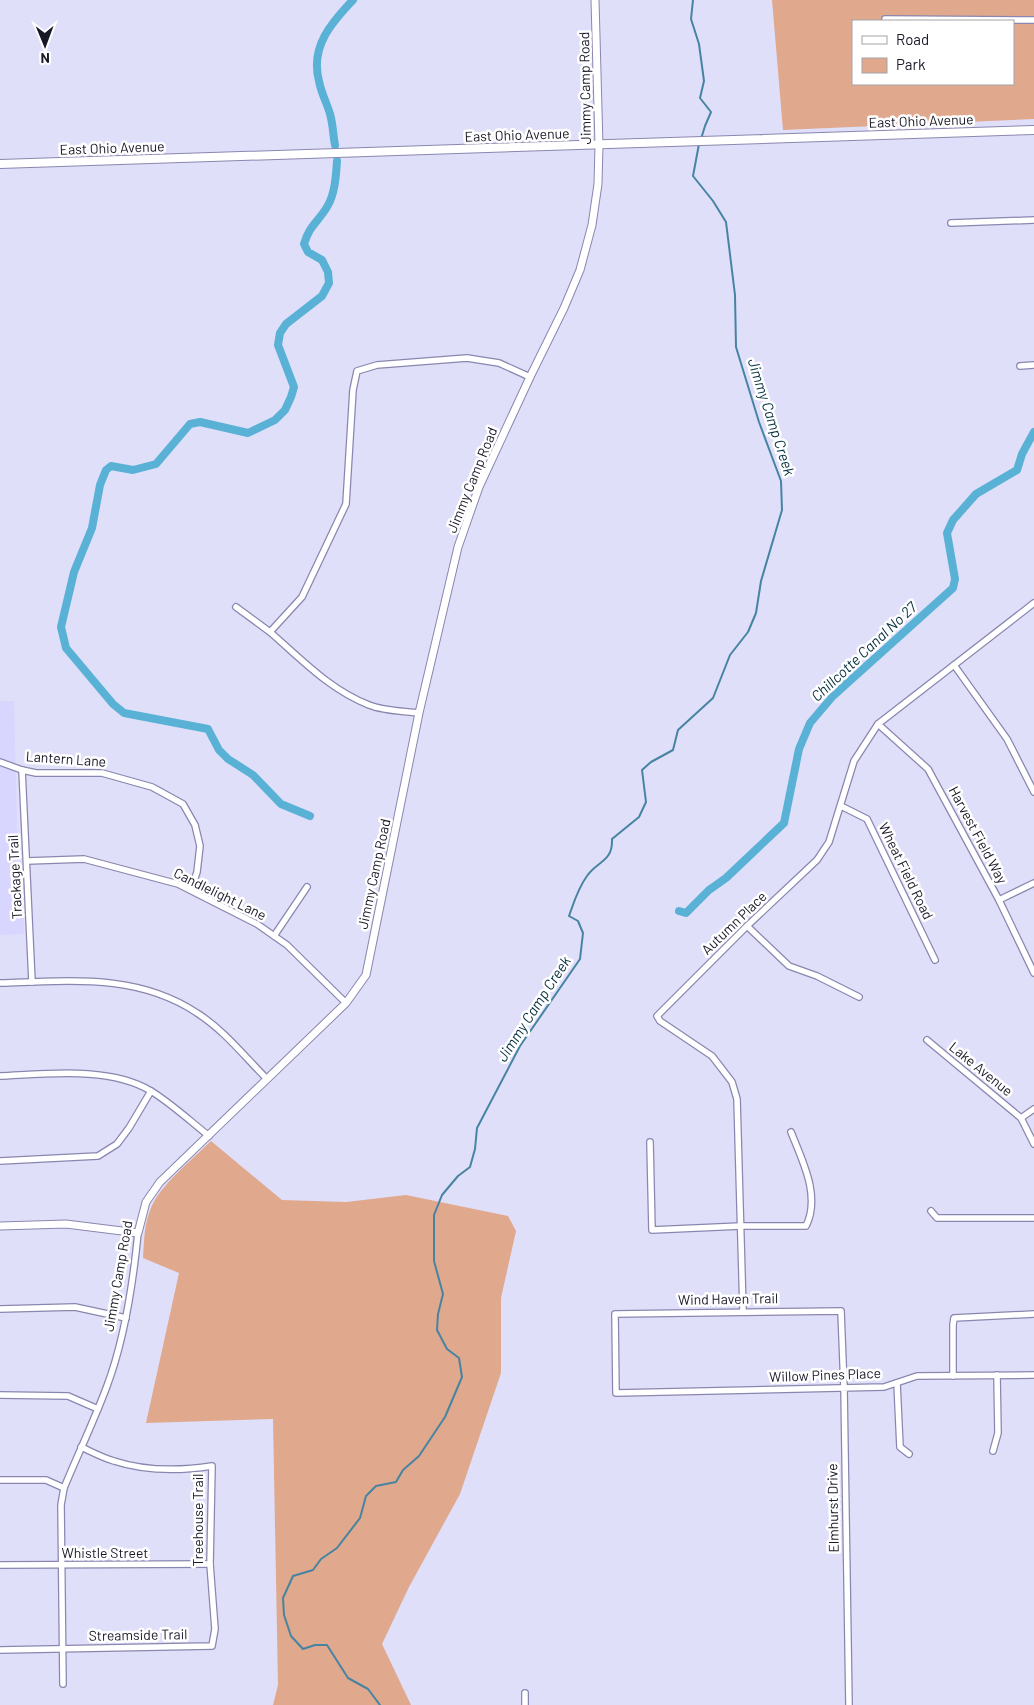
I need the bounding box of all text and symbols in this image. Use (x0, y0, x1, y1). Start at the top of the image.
north arrow (20, 20, 70, 70)
legend (852, 20, 1014, 85)
text: Road (896, 30, 929, 48)
street label: Jimmy Camp Road (575, 32, 594, 144)
text: N (40, 50, 50, 67)
text: Park (896, 55, 926, 73)
street label: East Ohio Avenue (868, 110, 974, 131)
street label: East Ohio Avenue (464, 124, 570, 145)
street label: East Ohio Avenue (59, 137, 165, 158)
water label: Jimmy Camp Creek (745, 356, 800, 478)
street label: Jimmy Camp Road (443, 424, 500, 535)
water label: Chillcotte Canal No 27 (807, 597, 921, 705)
street label: Lantern Lane (25, 747, 107, 770)
street label: Harvest Field Way (946, 783, 1012, 887)
street label: Jimmy Camp Road (353, 817, 394, 931)
street label: Wheat Field Road (876, 820, 937, 922)
street label: Trackage Trail (4, 834, 25, 920)
street label: Candlelight Lane (171, 864, 269, 923)
street label: Autumn Place (698, 887, 770, 958)
water label: Jimmy Camp Creek (492, 952, 574, 1065)
street label: Lake Avenue (946, 1038, 1016, 1099)
street label: Jimmy Camp Road (99, 1219, 136, 1333)
street label: Wind Haven Trail (678, 1289, 778, 1308)
street label: Willow Pines Place (769, 1364, 881, 1385)
street label: Elmhurst Drive (823, 1463, 842, 1553)
street label: Treehouse Trail (189, 1474, 206, 1567)
street label: Whistle Street (62, 1544, 148, 1561)
street label: Streamside Trail (88, 1625, 188, 1644)

